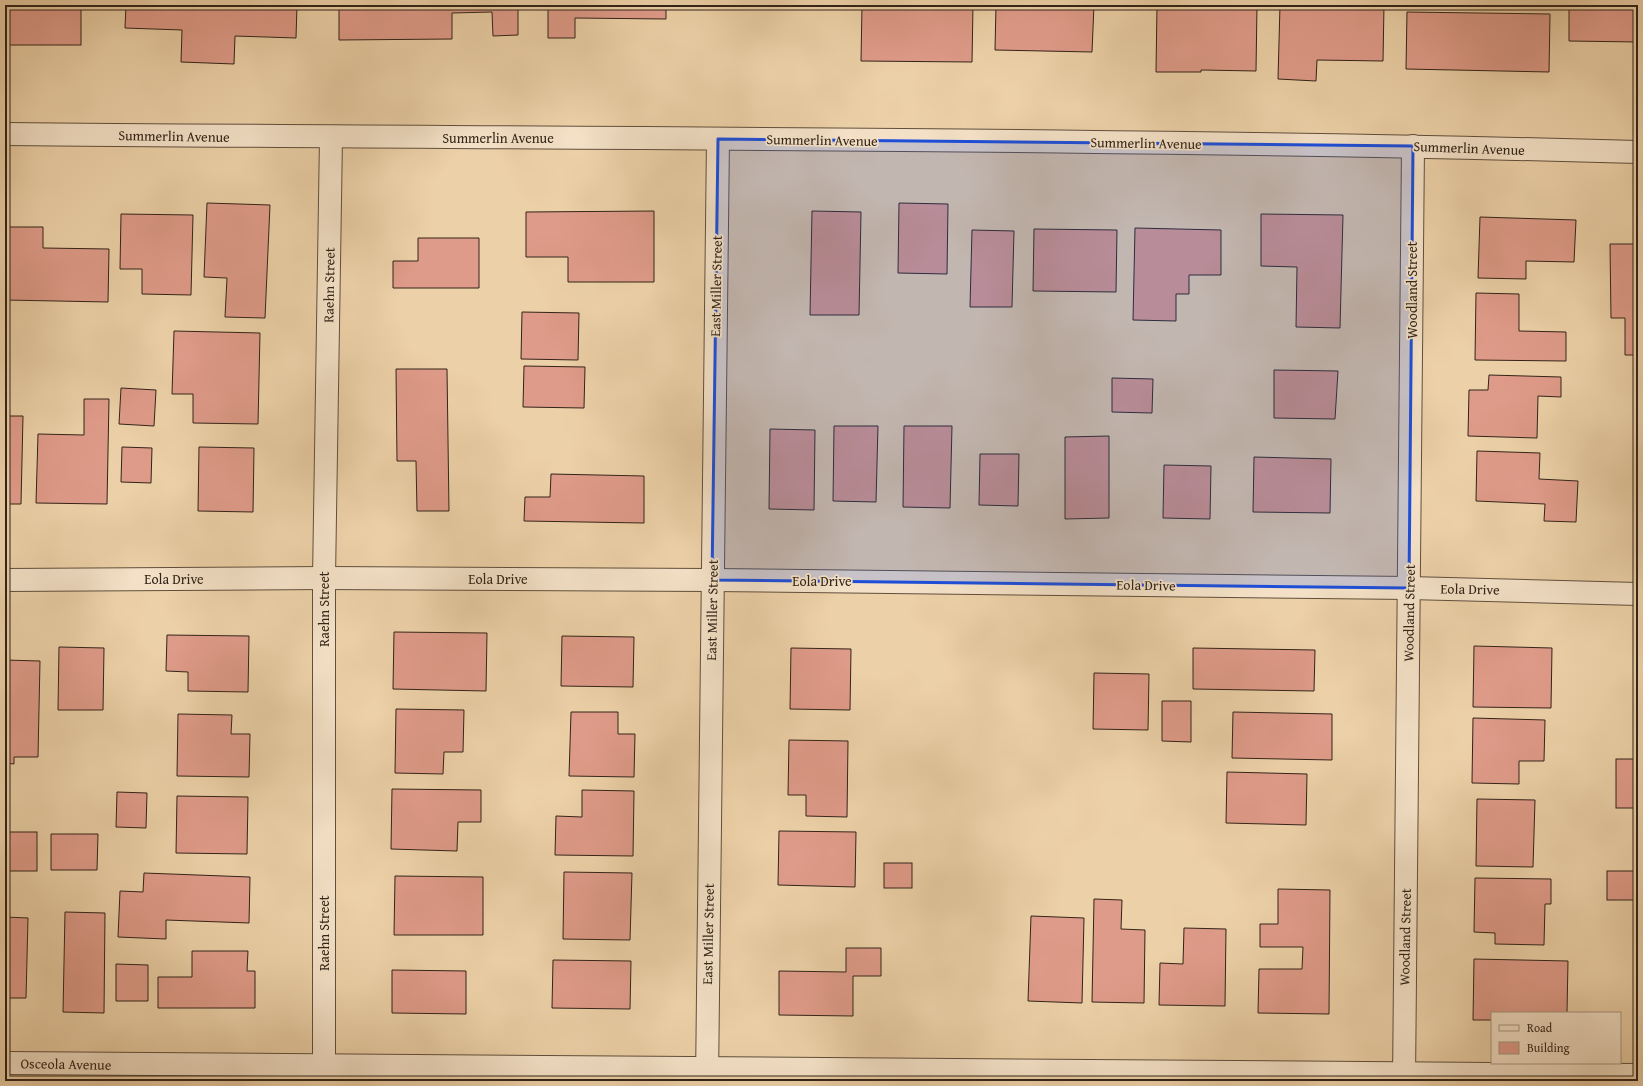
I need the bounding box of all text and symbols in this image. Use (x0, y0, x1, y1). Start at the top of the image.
street label: Summerlin Avenue (118, 125, 230, 147)
street label: Summerlin Avenue (442, 128, 554, 148)
street label: Summerlin Avenue (766, 129, 878, 151)
street label: Summerlin Avenue (1090, 132, 1202, 154)
street label: Summerlin Avenue (1413, 136, 1525, 160)
street label: East Miller Street (705, 235, 727, 337)
street label: Woodland Street (1402, 241, 1422, 339)
street label: Raehn Street (318, 247, 340, 323)
street label: East Miller Street (701, 559, 723, 661)
street label: Woodland Street (1398, 564, 1420, 662)
street label: Eola Drive (144, 569, 204, 589)
street label: Eola Drive (468, 569, 528, 589)
street label: Raehn Street (314, 571, 334, 647)
street label: Eola Drive (792, 571, 852, 591)
street label: Eola Drive (1116, 574, 1176, 596)
street label: Eola Drive (1440, 578, 1500, 600)
street label: East Miller Street (697, 883, 719, 985)
street label: Woodland Street (1394, 888, 1416, 986)
street label: Raehn Street (314, 895, 334, 971)
legend (1491, 1012, 1621, 1064)
text: Road (1527, 1019, 1553, 1036)
text: Building (1527, 1039, 1570, 1056)
street label: Osceola Avenue (21, 1053, 112, 1075)

